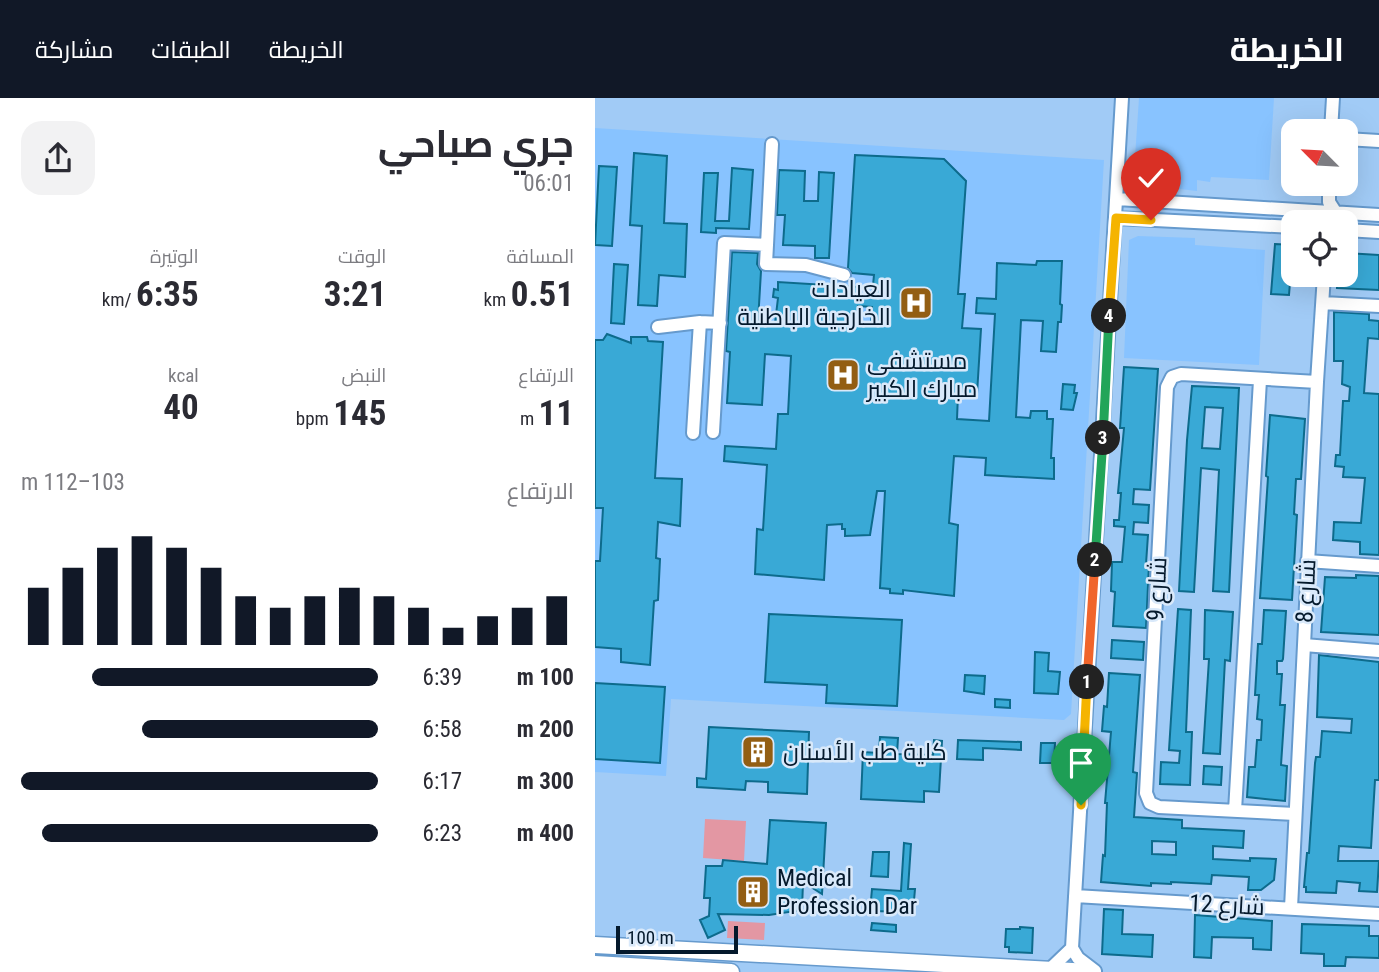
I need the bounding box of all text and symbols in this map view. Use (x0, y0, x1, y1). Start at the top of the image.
text: الخريطة (1230, 30, 1344, 69)
text: مشاركة (35, 36, 113, 64)
text: الطبقات (151, 36, 231, 64)
text: الخريطة (269, 36, 344, 64)
north arrow (1281, 119, 1358, 196)
map controls (1281, 119, 1358, 287)
button: share (21, 121, 95, 195)
text: جري صباحي (378, 122, 574, 166)
pin (1121, 148, 1181, 220)
icon: check (1132, 159, 1170, 197)
text: 06:01 (523, 170, 574, 197)
button: locate (1281, 210, 1358, 287)
text: الوتيرة (150, 245, 199, 268)
text: الوقت (338, 245, 386, 268)
text: المسافة (506, 245, 574, 268)
text: 6:35 (136, 274, 199, 315)
text: 3:21 (324, 274, 386, 315)
text: 0.51 (511, 274, 574, 315)
place label: العيادات الخارجية الباطنية (737, 275, 891, 331)
hospital icon: العيادات الخارجية الباطنية (897, 284, 935, 322)
text: /km (102, 288, 136, 311)
text: km (484, 288, 511, 311)
pin: 4 (1091, 298, 1127, 333)
text: 4 (1104, 304, 1113, 327)
place label: مستشفى مبارك الكبير (865, 347, 977, 403)
hospital icon: مستشفى مبارك الكبير (824, 356, 862, 394)
text: kcal (168, 364, 199, 387)
text: النبض (342, 364, 386, 387)
text: الارتفاع (518, 364, 574, 387)
text: 40 (163, 387, 199, 428)
text: 145 (333, 393, 386, 434)
text: 11 (539, 393, 574, 434)
text: bpm (296, 407, 333, 430)
text: m (520, 407, 539, 430)
pin: 3 (1085, 420, 1121, 456)
text: 3 (1098, 426, 1107, 449)
text: 103–112 m (21, 469, 125, 496)
text: الارتفاع (507, 478, 574, 505)
pin: 2 (1077, 542, 1113, 578)
text: 2 (1090, 548, 1099, 571)
street label: شارع 9 (1141, 556, 1175, 622)
street label: شارع 8 (1290, 558, 1324, 624)
text: 6:39 (423, 664, 462, 691)
text: 100 m (517, 664, 574, 691)
pin: 1 (1070, 664, 1105, 700)
text: 1 (1082, 670, 1091, 693)
text: 6:58 (423, 716, 462, 743)
text: 200 m (517, 716, 574, 743)
building icon: كلية طب الأسنان (739, 733, 777, 771)
pin (1051, 733, 1111, 805)
place label: كلية طب الأسنان (783, 738, 947, 766)
icon: arrive (1062, 744, 1100, 782)
text: 6:17 (423, 768, 462, 795)
text: 300 m (517, 768, 574, 795)
text: 6:23 (423, 820, 462, 847)
text: 400 m (517, 820, 574, 847)
place label: Medical Profession Dar (777, 864, 917, 920)
building icon: Medical Profession Dar (734, 873, 772, 911)
street label: شارع 12 (1188, 889, 1266, 923)
scale bar (616, 923, 739, 955)
text: 100 m (627, 926, 674, 949)

